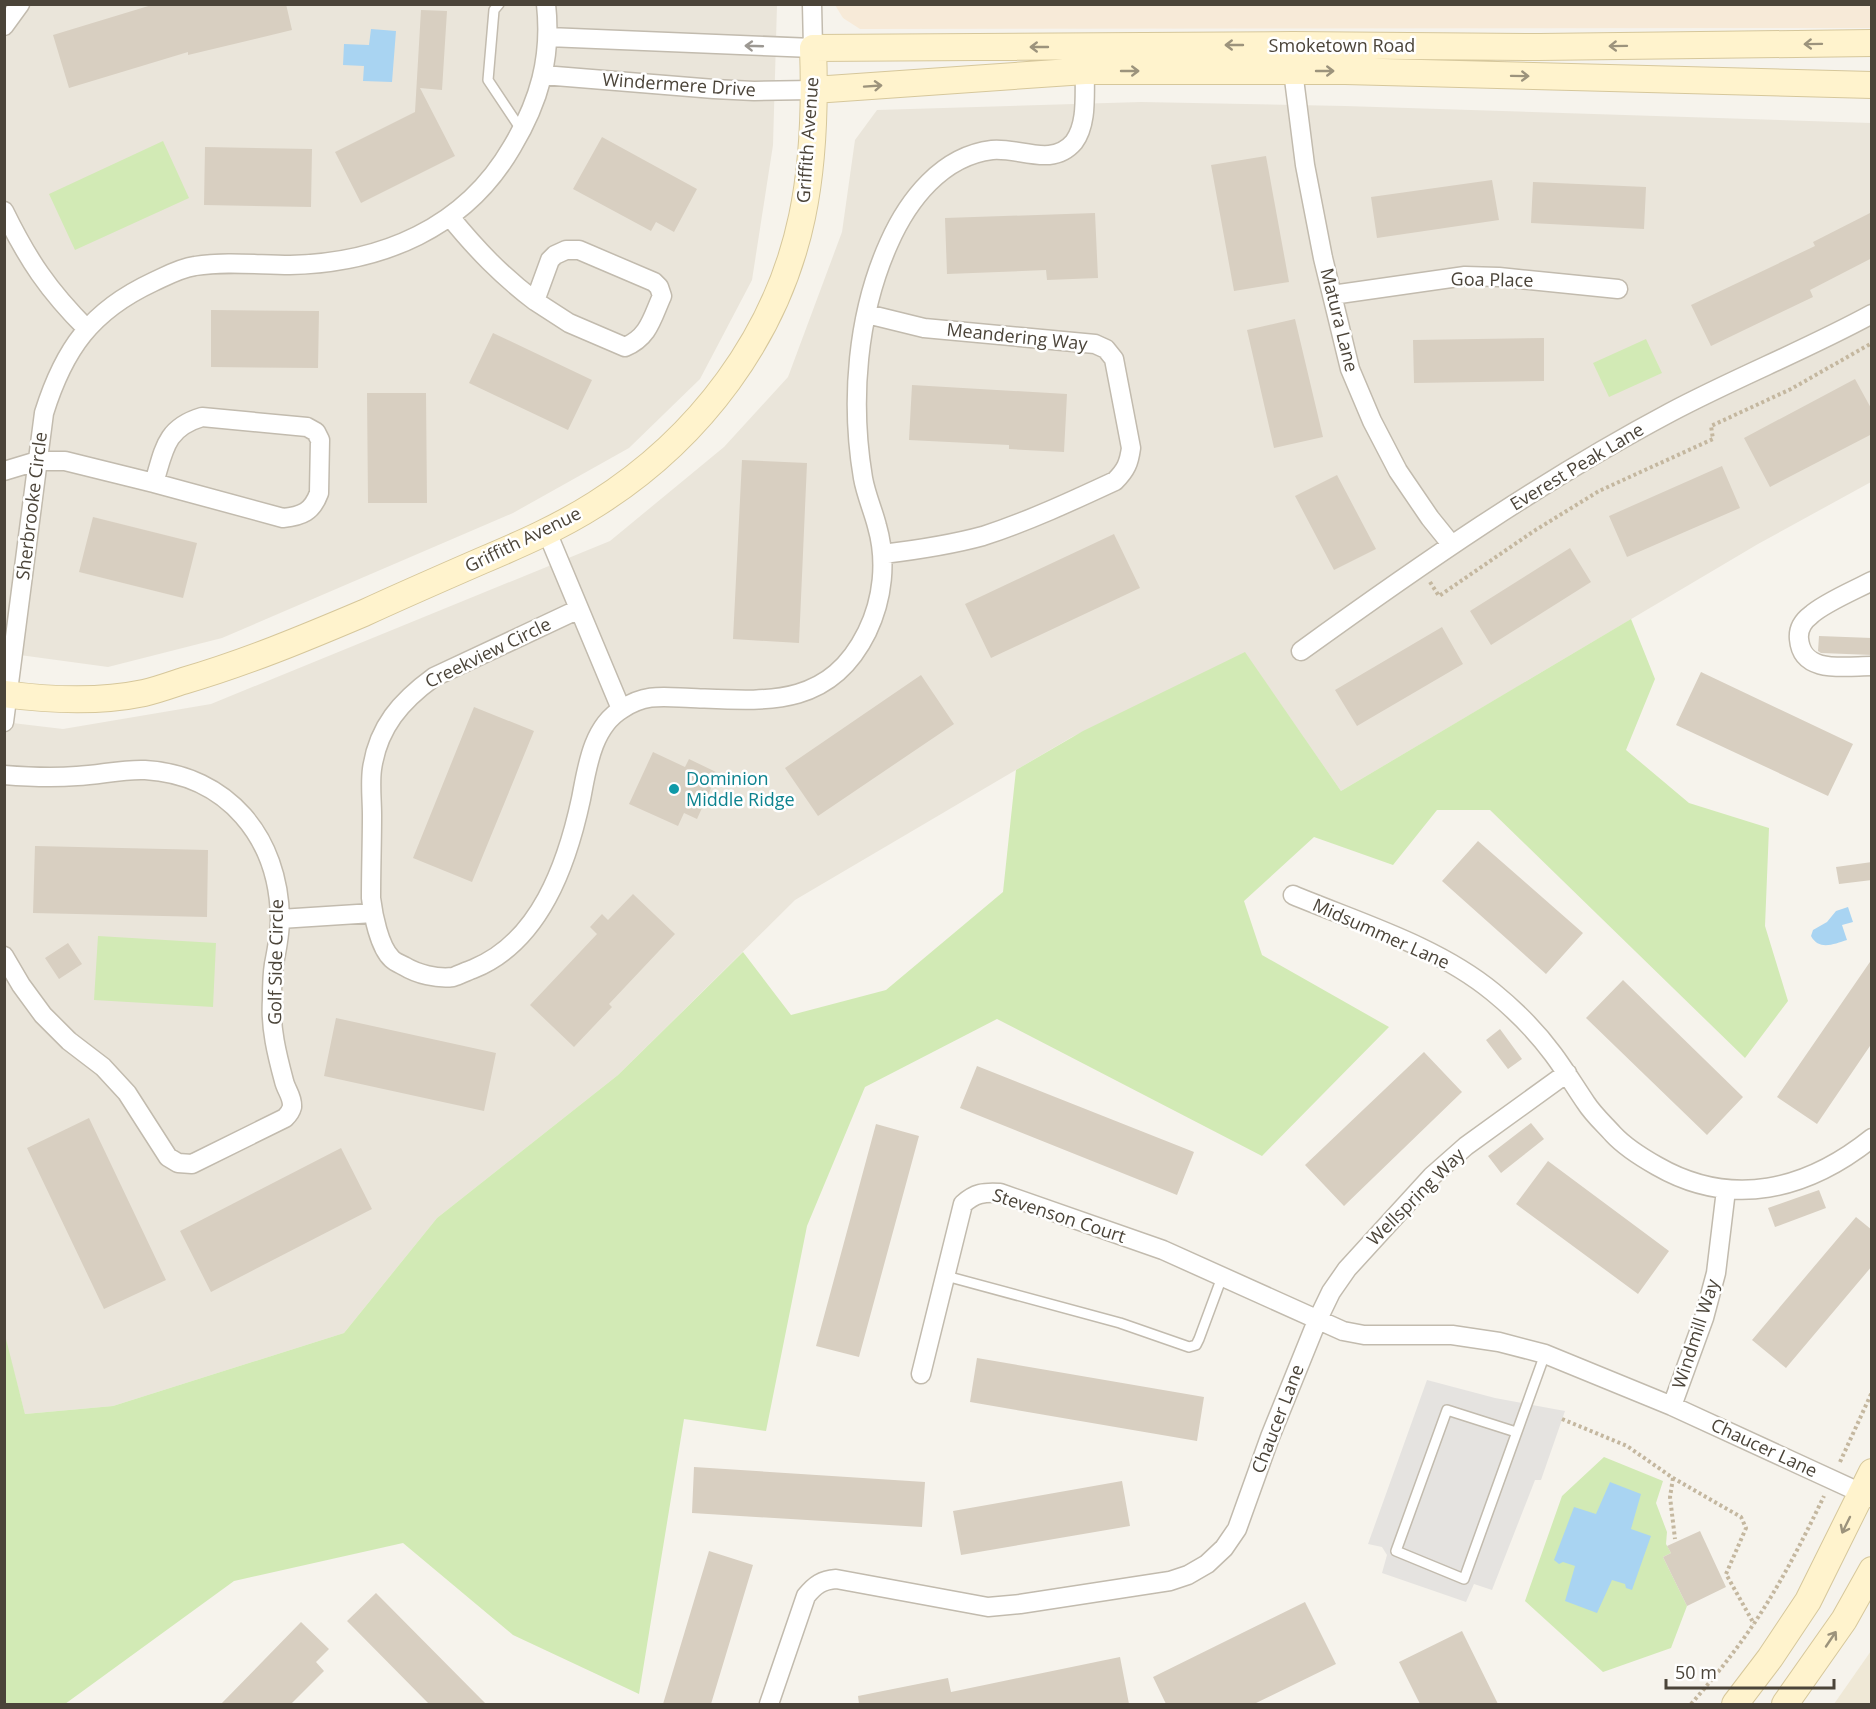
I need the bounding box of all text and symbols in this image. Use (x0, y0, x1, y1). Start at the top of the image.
street label: Smoketown Road (1269, 33, 1415, 57)
one-way arrow (1804, 38, 1824, 49)
one-way arrow (1225, 39, 1245, 51)
one-way arrow (745, 40, 765, 51)
one-way arrow (1609, 40, 1629, 52)
one-way arrow (1030, 41, 1050, 53)
one-way arrow (1120, 65, 1140, 77)
one-way arrow (1315, 65, 1335, 77)
street label: Windermere Drive (602, 67, 757, 101)
one-way arrow (1510, 70, 1530, 81)
street label: Griffith Avenue (791, 76, 823, 204)
one-way arrow (862, 80, 882, 91)
street label: Matura Lane (1315, 265, 1364, 374)
street label: Goa Place (1450, 266, 1534, 292)
street label: Meandering Way (945, 317, 1090, 355)
street label: Everest Peak Lane (1505, 417, 1648, 516)
street label: Sherbrooke Circle (10, 430, 52, 581)
street label: Griffith Avenue (460, 501, 585, 578)
street label: Creekview Circle (421, 611, 554, 693)
place label: Dominion Middle Ridge (686, 766, 795, 811)
marker: Dominion Middle Ridge (667, 782, 681, 796)
street label: Midsummer Lane (1309, 892, 1454, 974)
street label: Golf Side Circle (262, 899, 288, 1025)
street label: Wellspring Way (1361, 1142, 1470, 1250)
street label: Stevenson Court (990, 1182, 1129, 1248)
street label: Windmill Way (1666, 1275, 1724, 1392)
street label: Chaucer Lane (1245, 1361, 1309, 1476)
street label: Chaucer Lane (1707, 1412, 1821, 1482)
one-way arrow (1839, 1515, 1851, 1533)
one-way arrow (1825, 1632, 1837, 1648)
scale bar (1666, 1652, 1834, 1690)
text: 50 m (1675, 1660, 1717, 1684)

